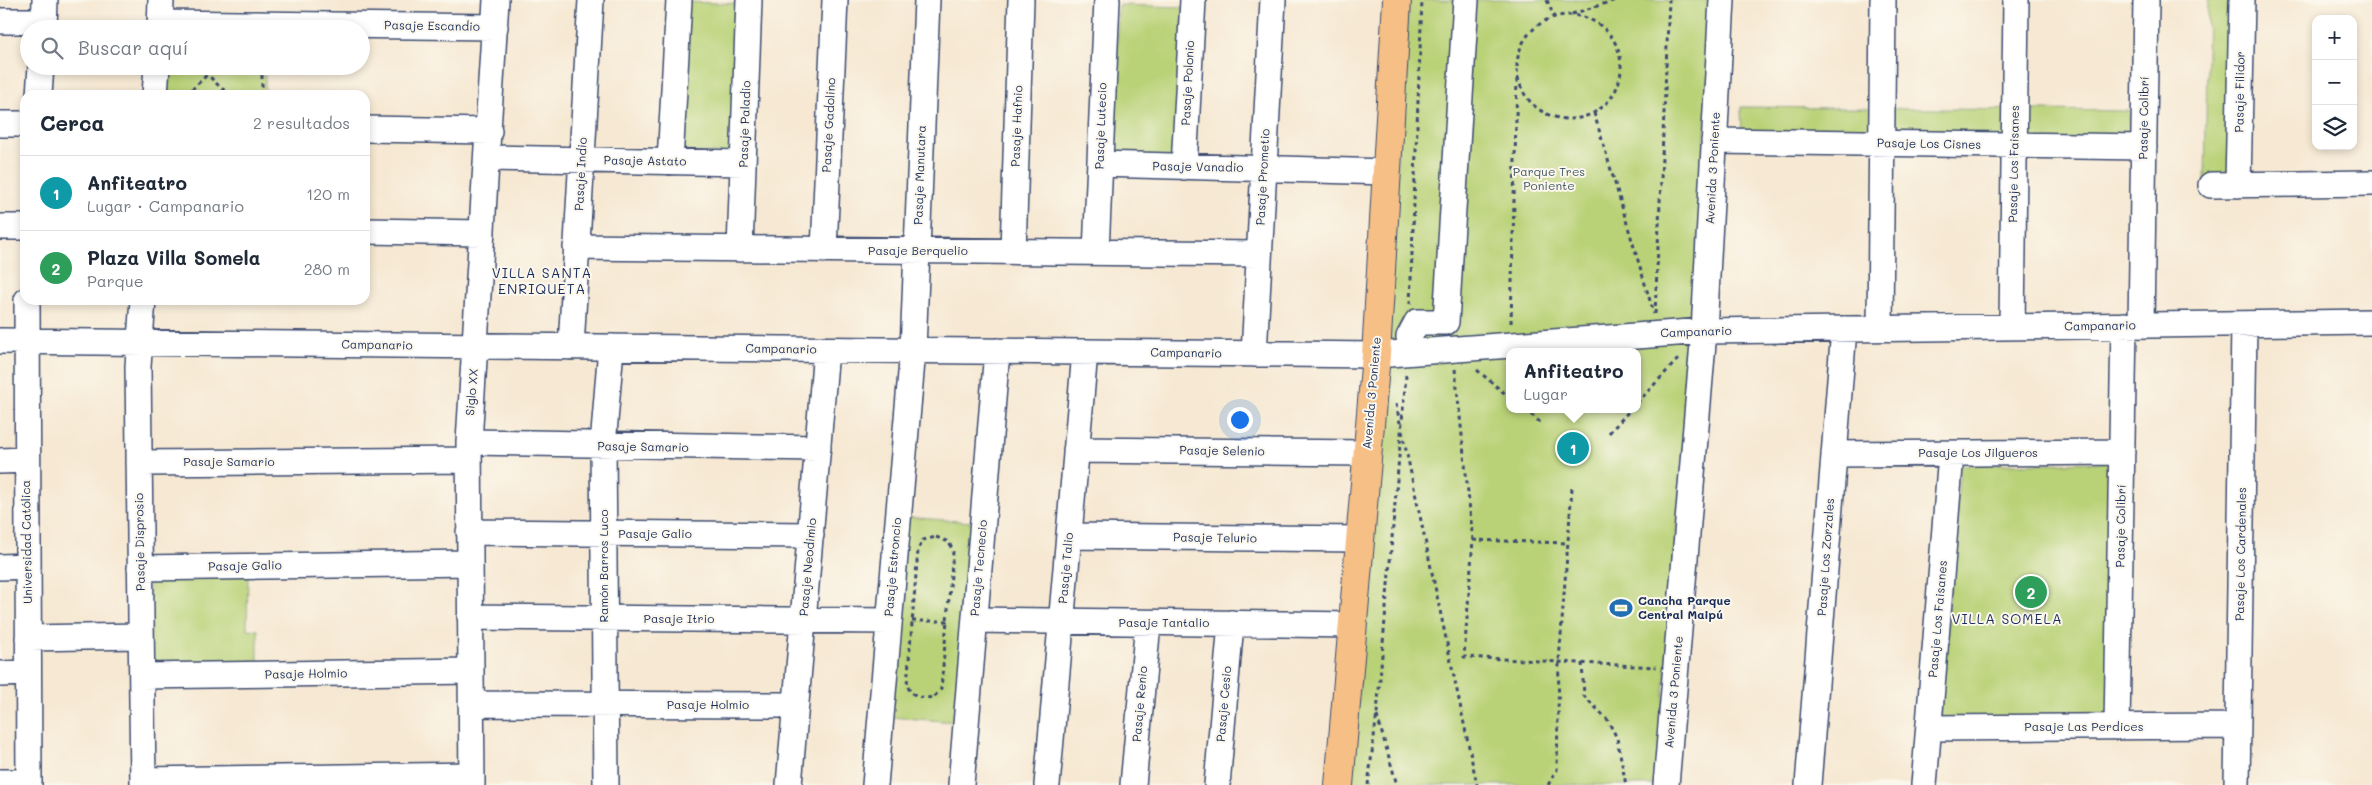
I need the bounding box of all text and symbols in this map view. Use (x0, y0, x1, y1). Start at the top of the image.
map controls (2312, 15, 2357, 150)
button: + (2312, 15, 2357, 60)
street label: Pasaje Escandio (384, 16, 480, 34)
search box (20, 20, 370, 75)
icon: search (38, 34, 66, 62)
text: Buscar aquí (78, 35, 188, 60)
street label: Pasaje Polonio (1177, 40, 1197, 126)
street label: Pasaje Filidor (2230, 51, 2248, 133)
button: − (2312, 60, 2357, 105)
street label: Pasaje Colibrí (2134, 76, 2152, 160)
street label: Pasaje Gadolino (818, 77, 838, 173)
street label: Pasaje Paladio (734, 80, 754, 168)
street label: Pasaje Lutecio (1090, 82, 1110, 170)
street label: Pasaje Hafnio (1007, 85, 1025, 167)
street label: Pasaje Los Faisanes (2004, 105, 2022, 223)
button: layers (2312, 105, 2357, 150)
text: Cerca (40, 109, 105, 136)
street label: Avenida 3 Poniente (1701, 111, 1723, 225)
text: 2 resultados (253, 112, 350, 133)
street label: Pasaje Manutara (909, 125, 929, 225)
street label: Pasaje Prometio (1251, 128, 1273, 226)
street label: Pasaje Los Cisnes (1877, 134, 1982, 152)
street label: Pasaje Indio (570, 137, 590, 211)
street label: Pasaje Astato (604, 151, 687, 169)
street label: Pasaje Vanadio (1152, 157, 1244, 175)
park label: Parque Tres Poniente (1513, 163, 1585, 193)
text: Anfiteatro (87, 170, 187, 195)
text: 1 (52, 183, 60, 204)
text: 120 m (306, 183, 350, 204)
text: Lugar · Campanario (87, 195, 244, 216)
street label: Pasaje Berquelio (868, 242, 968, 258)
text: Plaza Villa Somela (87, 245, 260, 270)
text: 2 (52, 258, 60, 279)
text: 280 m (304, 258, 350, 279)
district label: VILLA SANTA ENRIQUETA (492, 263, 592, 298)
text: Parque (87, 270, 144, 291)
street label: Campanario (2064, 316, 2136, 334)
street label: Campanario (1660, 322, 1732, 340)
street label: Campanario (341, 335, 413, 353)
street label: Avenida 3 Poniente (1358, 336, 1384, 450)
street label: Campanario (745, 339, 817, 357)
street label: Campanario (1150, 343, 1222, 361)
popup (1506, 348, 1641, 413)
text: Anfiteatro (1524, 358, 1624, 383)
street label: Siglo XX (461, 368, 481, 416)
text: Lugar (1524, 383, 1568, 404)
your location (1227, 407, 1253, 433)
pin: 1 (1557, 429, 1589, 467)
street label: Pasaje Samario (597, 437, 689, 455)
street label: Pasaje Selenio (1179, 441, 1265, 459)
street label: Pasaje Los Jilgueros (1918, 444, 2038, 460)
street label: Pasaje Samario (183, 453, 275, 469)
street label: Universidad Católica (17, 480, 35, 604)
street label: Pasaje Colibrí (2111, 484, 2129, 568)
street label: Pasaje Los Cardenales (2231, 487, 2249, 621)
street label: Pasaje Disprosio (130, 493, 148, 591)
street label: Pasaje Los Zorzales (1813, 497, 1837, 616)
street label: Ramón Barros Luco (595, 509, 611, 623)
street label: Pasaje Neodimio (795, 517, 819, 617)
street label: Pasaje Estroncio (880, 517, 904, 617)
street label: Pasaje Tecnecio (966, 519, 990, 617)
street label: Pasaje Galio (618, 525, 692, 541)
street label: Pasaje Telurio (1173, 528, 1257, 546)
street label: Pasaje Talio (1054, 532, 1076, 604)
street label: Pasaje Galio (208, 556, 282, 574)
street label: Pasaje Los Faisanes (1924, 559, 1950, 678)
pin: 2 (2015, 573, 2047, 611)
place label: Cancha Parque Central Maipú (1638, 592, 1731, 622)
sports icon: Cancha Parque Central Maipú (1608, 595, 1634, 621)
district label: VILLA SOMELA (1951, 609, 2063, 628)
street label: Pasaje Itrio (644, 610, 714, 626)
street label: Pasaje Tantalio (1119, 614, 1209, 630)
street label: Avenida 3 Poniente (1660, 635, 1686, 749)
street label: Pasaje Holmio (265, 664, 347, 682)
street label: Pasaje Renio (1128, 665, 1150, 742)
street label: Pasaje Cesio (1212, 665, 1234, 742)
street label: Pasaje Holmio (667, 696, 749, 712)
street label: Pasaje Las Perdices (2024, 718, 2144, 734)

